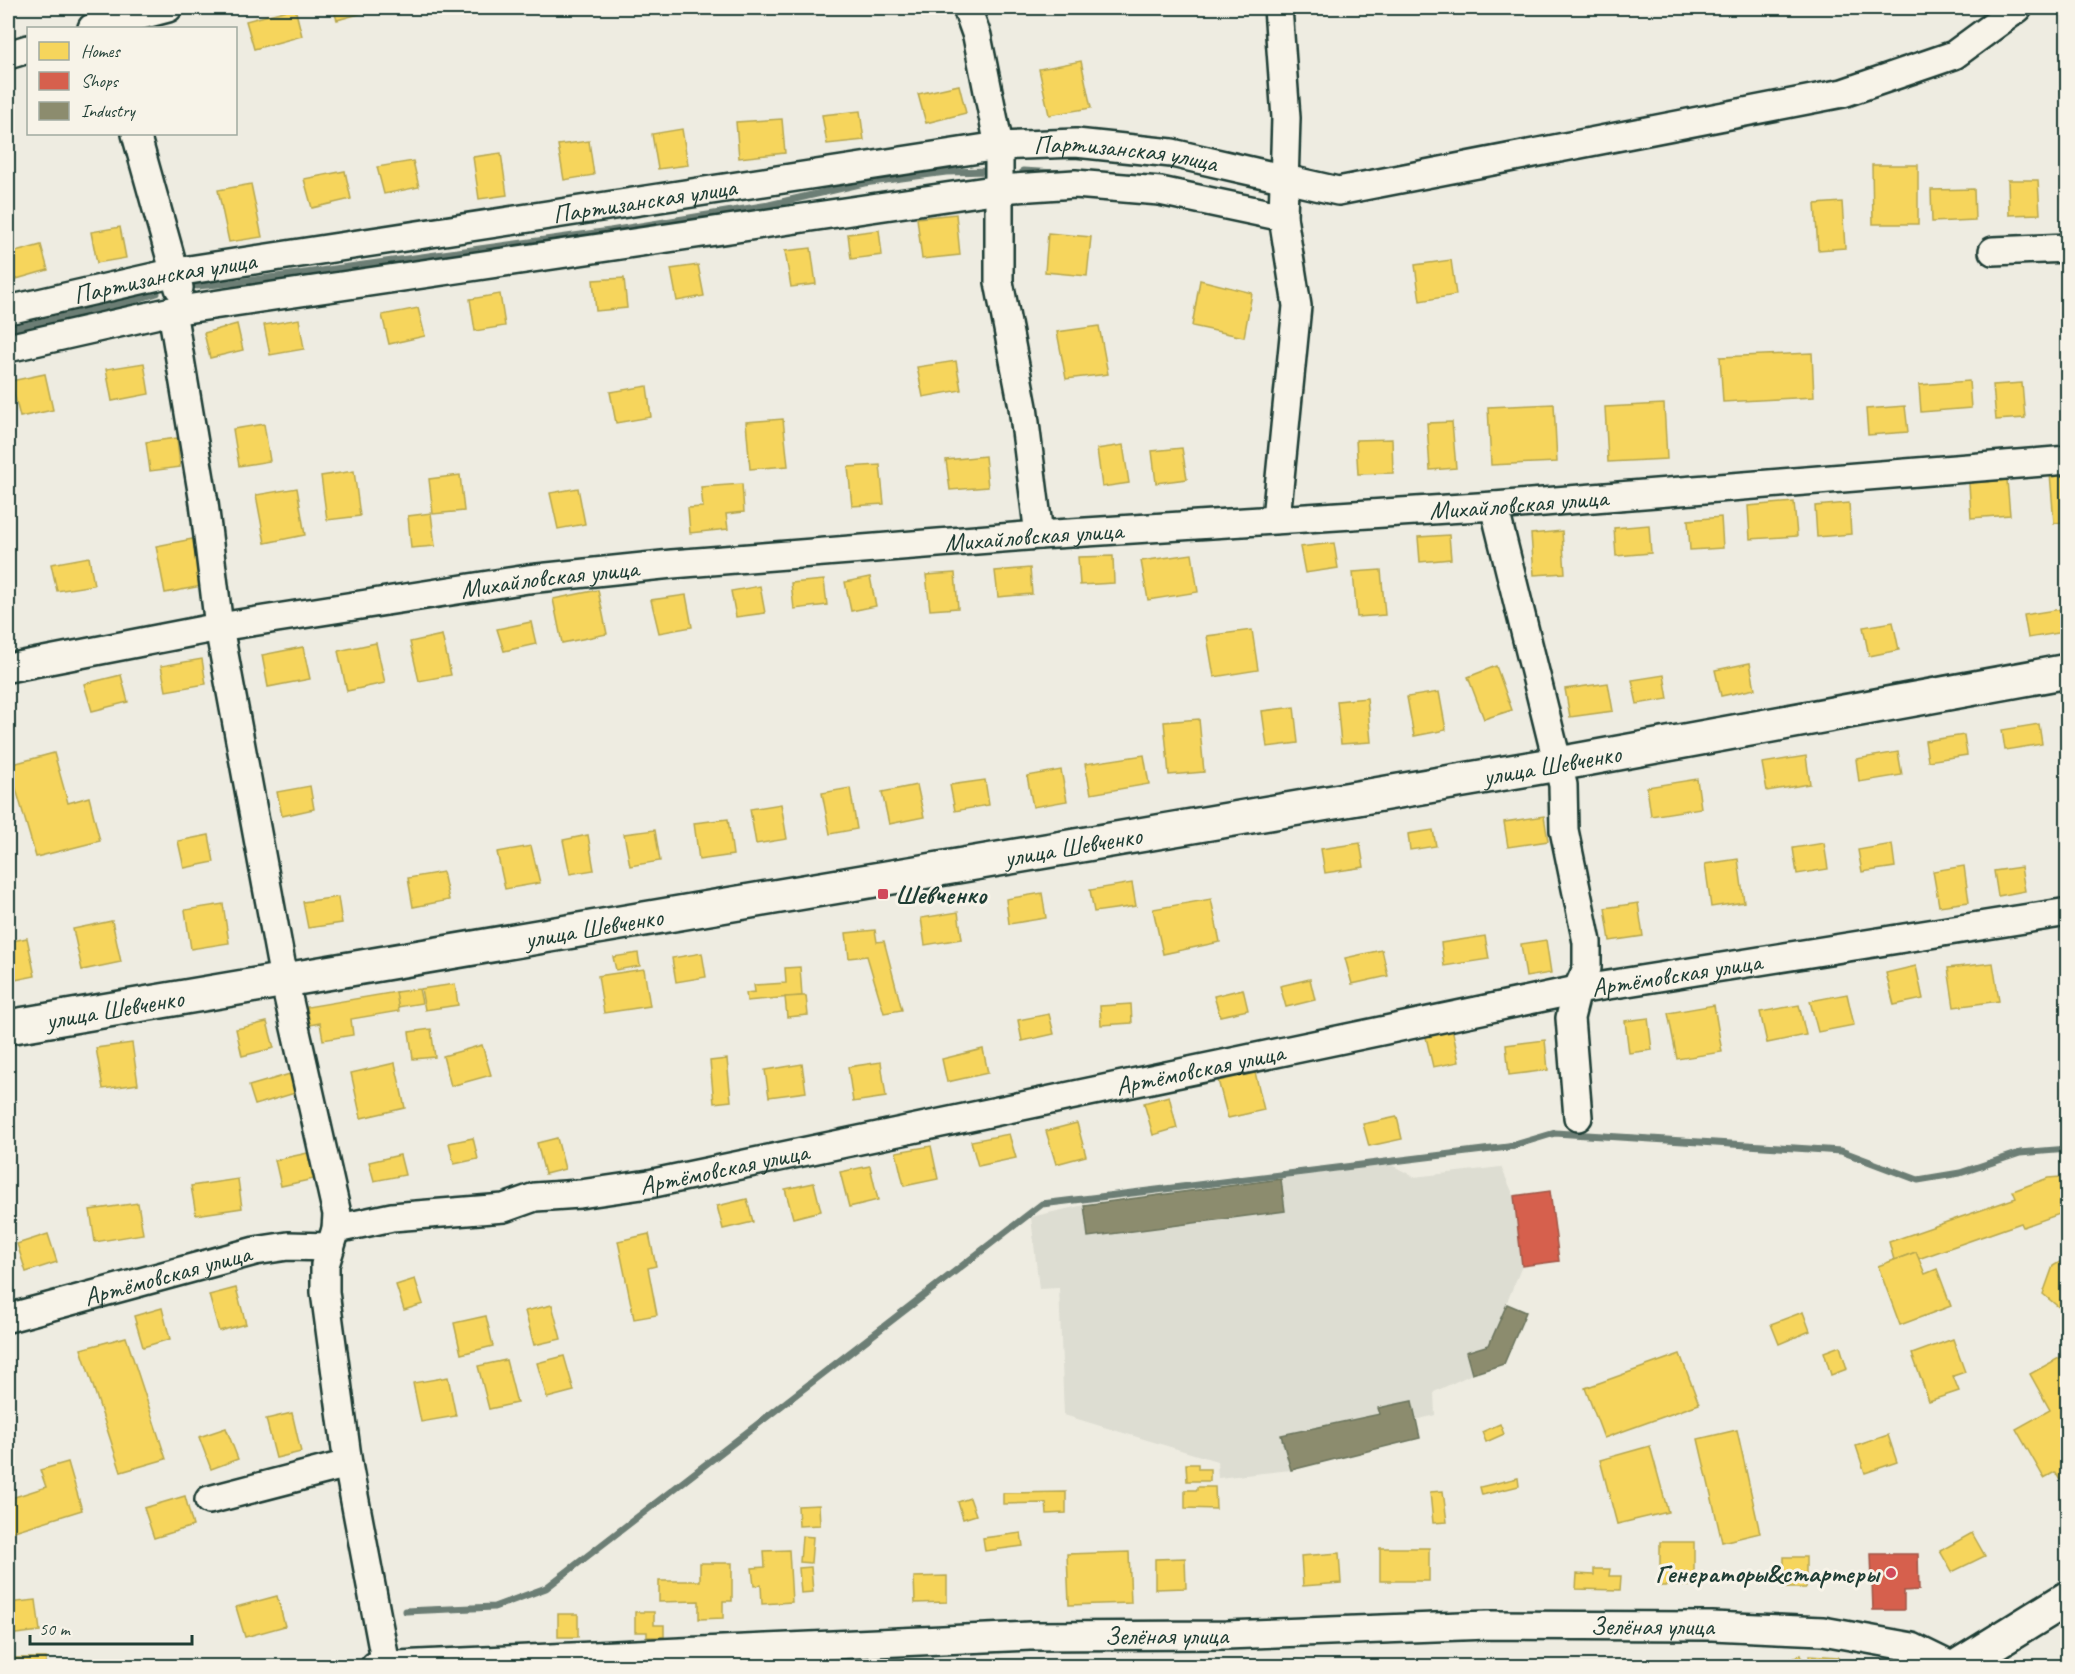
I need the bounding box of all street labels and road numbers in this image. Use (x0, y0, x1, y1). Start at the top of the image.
street label: Партизанская улица (1033, 126, 1222, 180)
street label: Партизанская улица (550, 170, 740, 231)
street label: Партизанская улица (70, 244, 260, 312)
street label: Михайловская улица (1428, 481, 1611, 527)
street label: Михайловская улица (943, 514, 1126, 559)
street label: Михайловская улица (458, 551, 642, 606)
street label: улица Шевченко (1479, 737, 1625, 794)
street label: улица Шевченко (1000, 819, 1146, 875)
street label: улица Шевченко (520, 900, 667, 956)
street label: Артёмовская улица (1589, 945, 1766, 1004)
street label: улица Шевченко (41, 981, 188, 1038)
street label: Артёмовская улица (1113, 1035, 1289, 1103)
street label: Артёмовская улица (638, 1135, 814, 1202)
street label: Артёмовская улица (80, 1236, 257, 1314)
street label: Зелёная улица (1590, 1609, 1716, 1643)
street label: Зелёная улица (1104, 1619, 1230, 1653)

